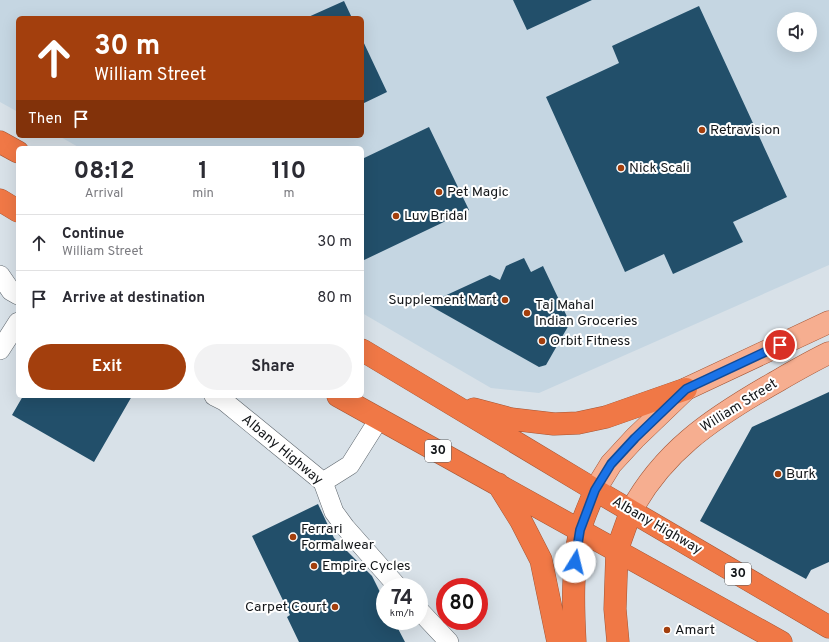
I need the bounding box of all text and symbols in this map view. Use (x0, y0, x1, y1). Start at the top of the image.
map controls (777, 12, 817, 52)
button: sound (777, 12, 817, 52)
text: 30 m (94, 29, 160, 65)
icon: ahead (28, 32, 80, 84)
text: William Street (94, 64, 206, 87)
icon: arrive (70, 108, 92, 130)
text: Then (28, 110, 62, 129)
place label: Retravision (710, 122, 780, 139)
marker: Retravision (697, 125, 707, 135)
text: 08:12 (74, 157, 135, 187)
text: 1 (198, 157, 208, 187)
text: 110 (271, 157, 306, 187)
place label: Nick Scali (629, 160, 690, 177)
marker: Nick Scali (616, 163, 626, 173)
place label: Pet Magic (447, 184, 509, 201)
text: Arrival (85, 186, 123, 202)
text: min (192, 186, 214, 202)
text: m (283, 186, 294, 202)
marker: Pet Magic (434, 187, 444, 197)
place label: Luv Bridal (404, 208, 467, 225)
marker: Luv Bridal (391, 211, 401, 221)
text: Continue (62, 225, 124, 244)
icon: ahead (28, 232, 50, 254)
text: 30 m (317, 233, 352, 252)
text: William Street (62, 244, 143, 260)
icon: arrive (28, 288, 50, 310)
text: Arrive at destination (62, 289, 205, 308)
text: 80 m (317, 289, 352, 308)
place label: Supplement Mart (388, 292, 497, 309)
marker: Supplement Mart (500, 295, 510, 305)
place label: Taj Mahal Indian Groceries (535, 297, 638, 330)
marker: Taj Mahal Indian Groceries (522, 308, 532, 318)
pin (763, 328, 797, 362)
place label: Orbit Fitness (550, 333, 630, 350)
icon: arrive (769, 334, 791, 356)
marker: Orbit Fitness (537, 336, 547, 346)
button: Exit (28, 344, 186, 390)
button: Share (194, 344, 352, 390)
street label: William Street (697, 376, 781, 436)
street label: Albany Highway (238, 411, 326, 489)
road number: 30 (425, 440, 451, 462)
place label: Burk (786, 466, 816, 483)
marker: Burk (773, 469, 783, 479)
street label: Albany Highway (609, 493, 705, 559)
place label: Ferrari Formalwear (301, 521, 375, 554)
marker: Ferrari Formalwear (288, 532, 298, 542)
position arrow (554, 541, 596, 583)
place label: Empire Cycles (322, 558, 411, 575)
marker: Empire Cycles (309, 561, 319, 571)
road number: 30 (725, 563, 751, 585)
speed limit sign: 80 (436, 578, 488, 630)
text: 74 (391, 586, 413, 612)
place label: Carpet Court (245, 599, 327, 616)
marker: Carpet Court (330, 602, 340, 612)
text: km/h (390, 607, 414, 620)
place label: Amart (675, 622, 715, 639)
marker: Amart (662, 625, 672, 635)

